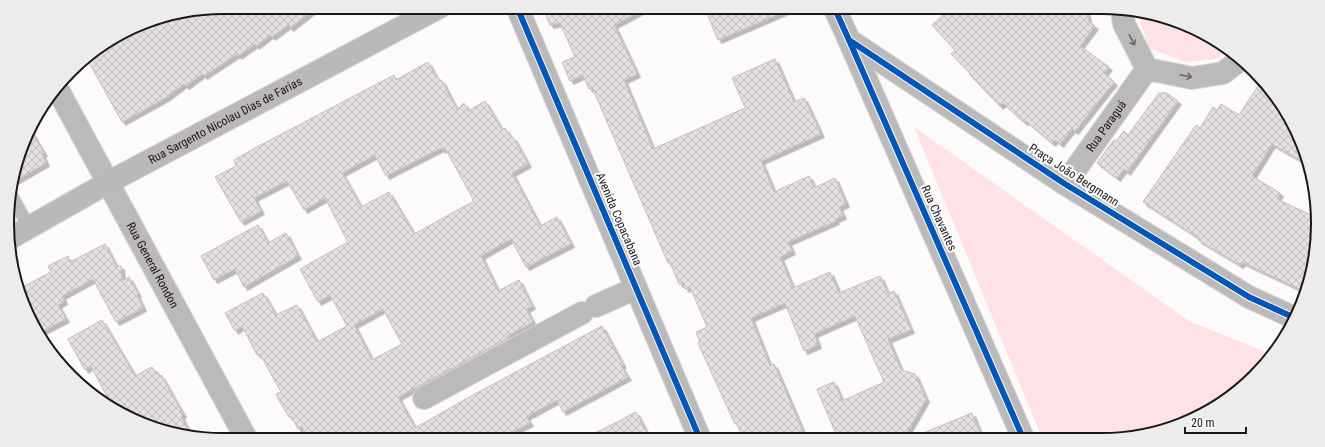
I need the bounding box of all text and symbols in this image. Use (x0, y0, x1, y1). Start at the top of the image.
one-way arrow (1129, 34, 1136, 46)
one-way arrow (1179, 73, 1192, 81)
street label: Rua Sargento Nicolau Dias de Farias (146, 74, 304, 167)
street label: Rua Paraguá (1083, 98, 1129, 155)
street label: Praça João Bergmann (1026, 141, 1122, 209)
street label: Avenida Copacabana (593, 171, 645, 268)
street label: Rua Chavantes (918, 183, 960, 253)
street label: Rua General Rondon (124, 220, 182, 311)
scale bar (1185, 409, 1246, 435)
text: 20 m (1191, 416, 1215, 430)

